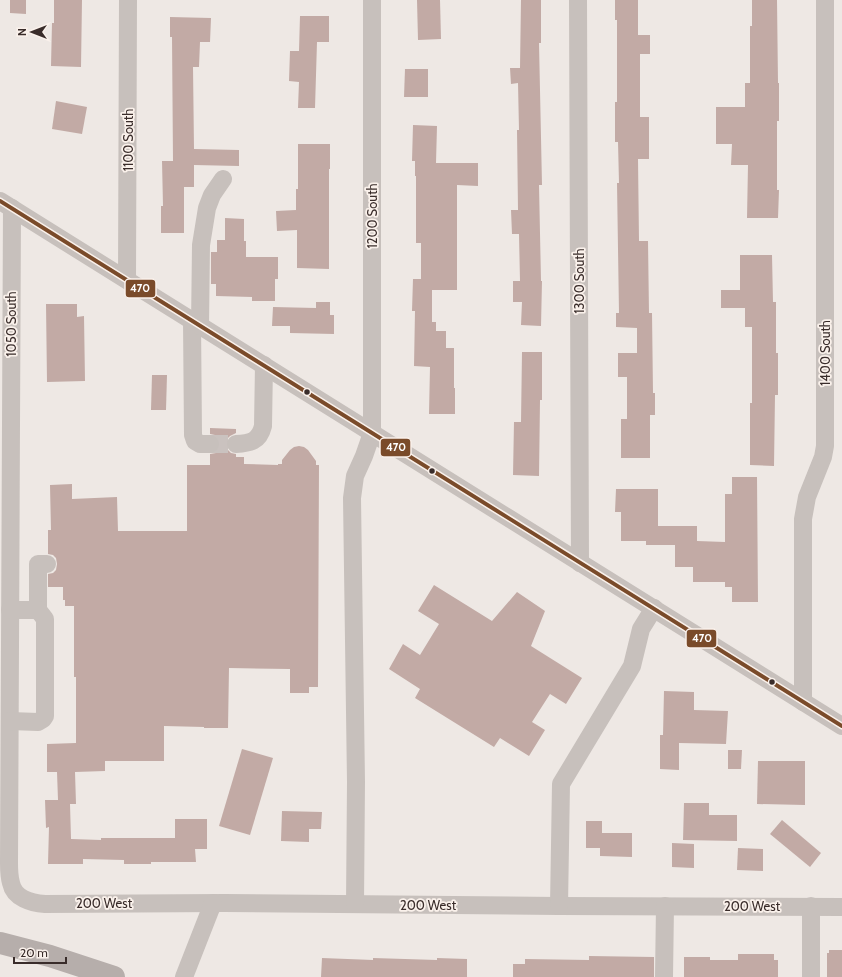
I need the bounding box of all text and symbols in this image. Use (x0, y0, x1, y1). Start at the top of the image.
north arrow (12, 12, 52, 52)
text: N (15, 28, 29, 36)
street label: 1100 South (120, 109, 136, 171)
street label: 1200 South (364, 183, 380, 249)
street label: 1300 South (571, 248, 587, 314)
line badge: 470 (125, 279, 156, 298)
text: 470 (130, 281, 150, 295)
street label: 1050 South (3, 291, 19, 357)
street label: 1400 South (817, 320, 833, 386)
unlabelled marker (302, 387, 312, 397)
line badge: 470 (380, 438, 411, 457)
text: 470 (386, 440, 406, 454)
unlabelled marker (427, 466, 437, 476)
line badge: 470 (686, 629, 717, 648)
text: 470 (692, 631, 712, 645)
unlabelled marker (767, 677, 777, 687)
street label: 200 West (76, 895, 133, 911)
street label: 200 West (400, 897, 457, 913)
street label: 200 West (724, 898, 781, 914)
scale bar (14, 939, 66, 965)
text: 20 m (20, 945, 48, 960)

